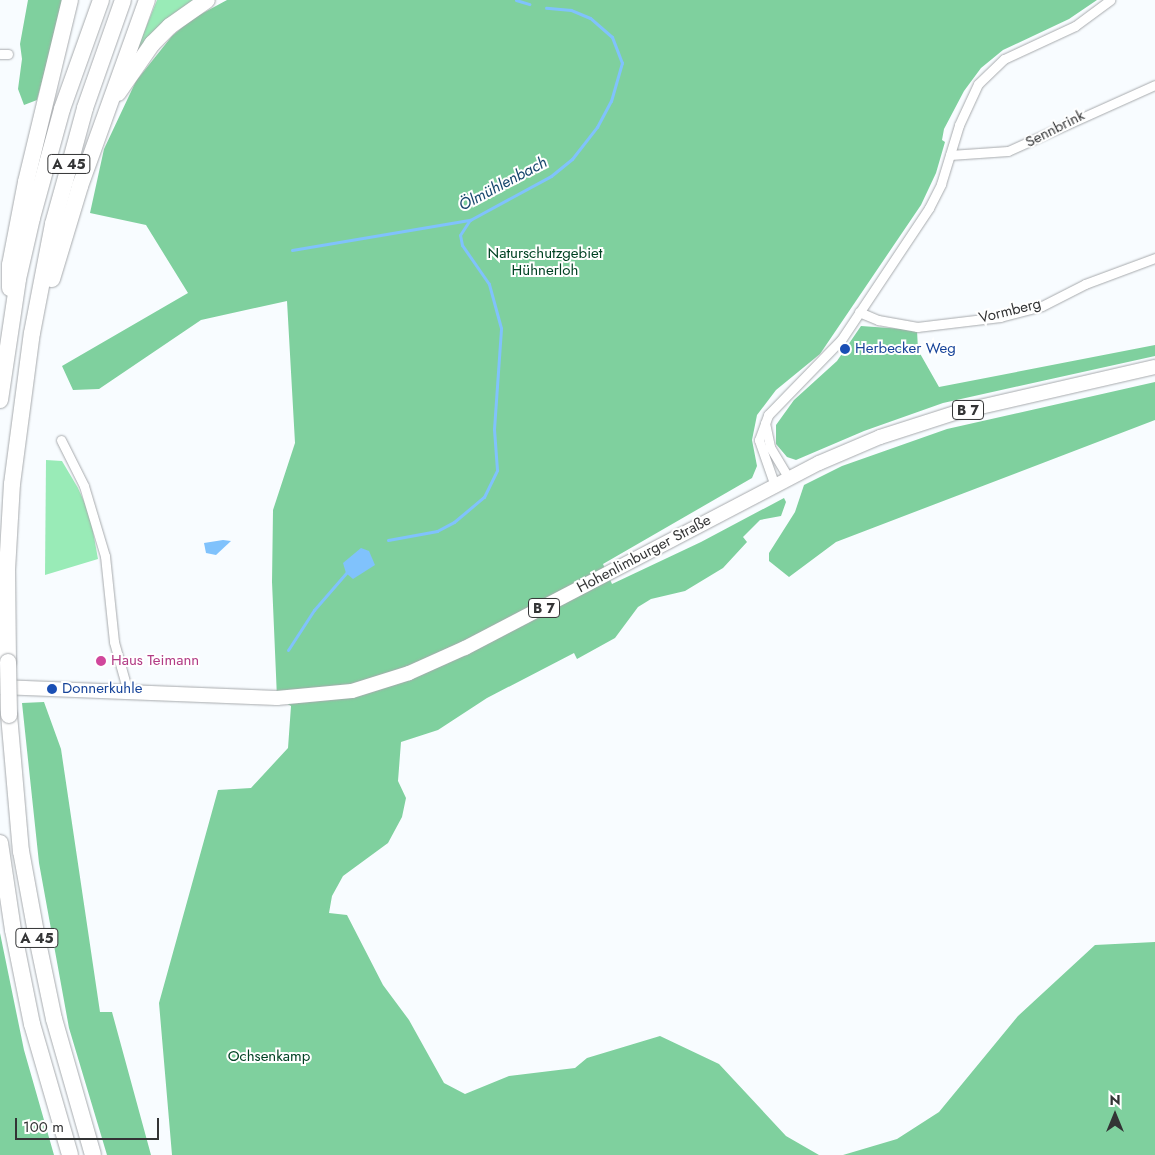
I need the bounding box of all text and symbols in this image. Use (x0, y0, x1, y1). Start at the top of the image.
street label: Sennbrink (1023, 107, 1087, 151)
road number: A 45 (46, 152, 92, 175)
water label: Ölmühlenbach (456, 153, 550, 215)
park label: Naturschutzgebiet Hühnerloh (488, 244, 602, 279)
street label: Vormberg (977, 295, 1043, 327)
place label: Herbecker Weg (855, 340, 956, 358)
marker: Herbecker Weg (839, 343, 851, 355)
road number: B 7 (952, 398, 984, 422)
street label: Hohenlimburger Straße (574, 511, 714, 597)
road number: B 7 (528, 596, 560, 620)
place label: Haus Teimann (111, 652, 199, 670)
marker: Haus Teimann (95, 655, 107, 667)
place label: Donnerkuhle (62, 680, 142, 698)
marker: Donnerkuhle (46, 683, 58, 695)
road number: A 45 (15, 926, 60, 950)
park label: Ochsenkamp (228, 1048, 310, 1066)
north arrow (1090, 1090, 1140, 1140)
text: N (1109, 1090, 1121, 1110)
scale bar (18, 1108, 161, 1140)
text: 100 m (23, 1116, 64, 1138)

